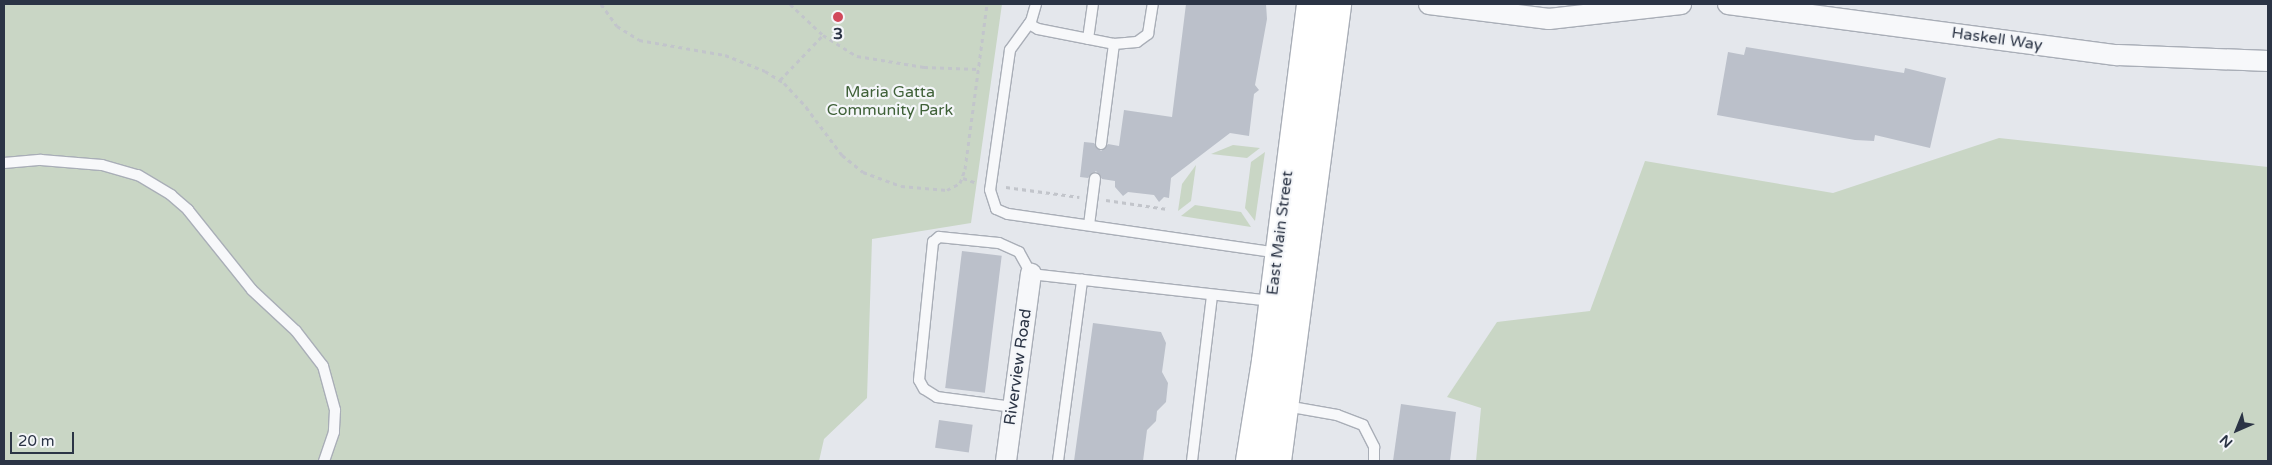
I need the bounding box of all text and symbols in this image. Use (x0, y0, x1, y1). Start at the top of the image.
marker: 3 (832, 11, 844, 23)
street label: Haskell Way (1950, 23, 2044, 55)
place label: 3 (833, 24, 843, 44)
park label: Maria Gatta Community Park (827, 82, 953, 120)
street label: East Main Street (1263, 170, 1297, 296)
street label: Riverview Road (1000, 308, 1036, 426)
north arrow (2212, 405, 2262, 455)
scale bar (12, 422, 76, 454)
text: N (2216, 431, 2236, 451)
text: 20 m (18, 432, 55, 450)

